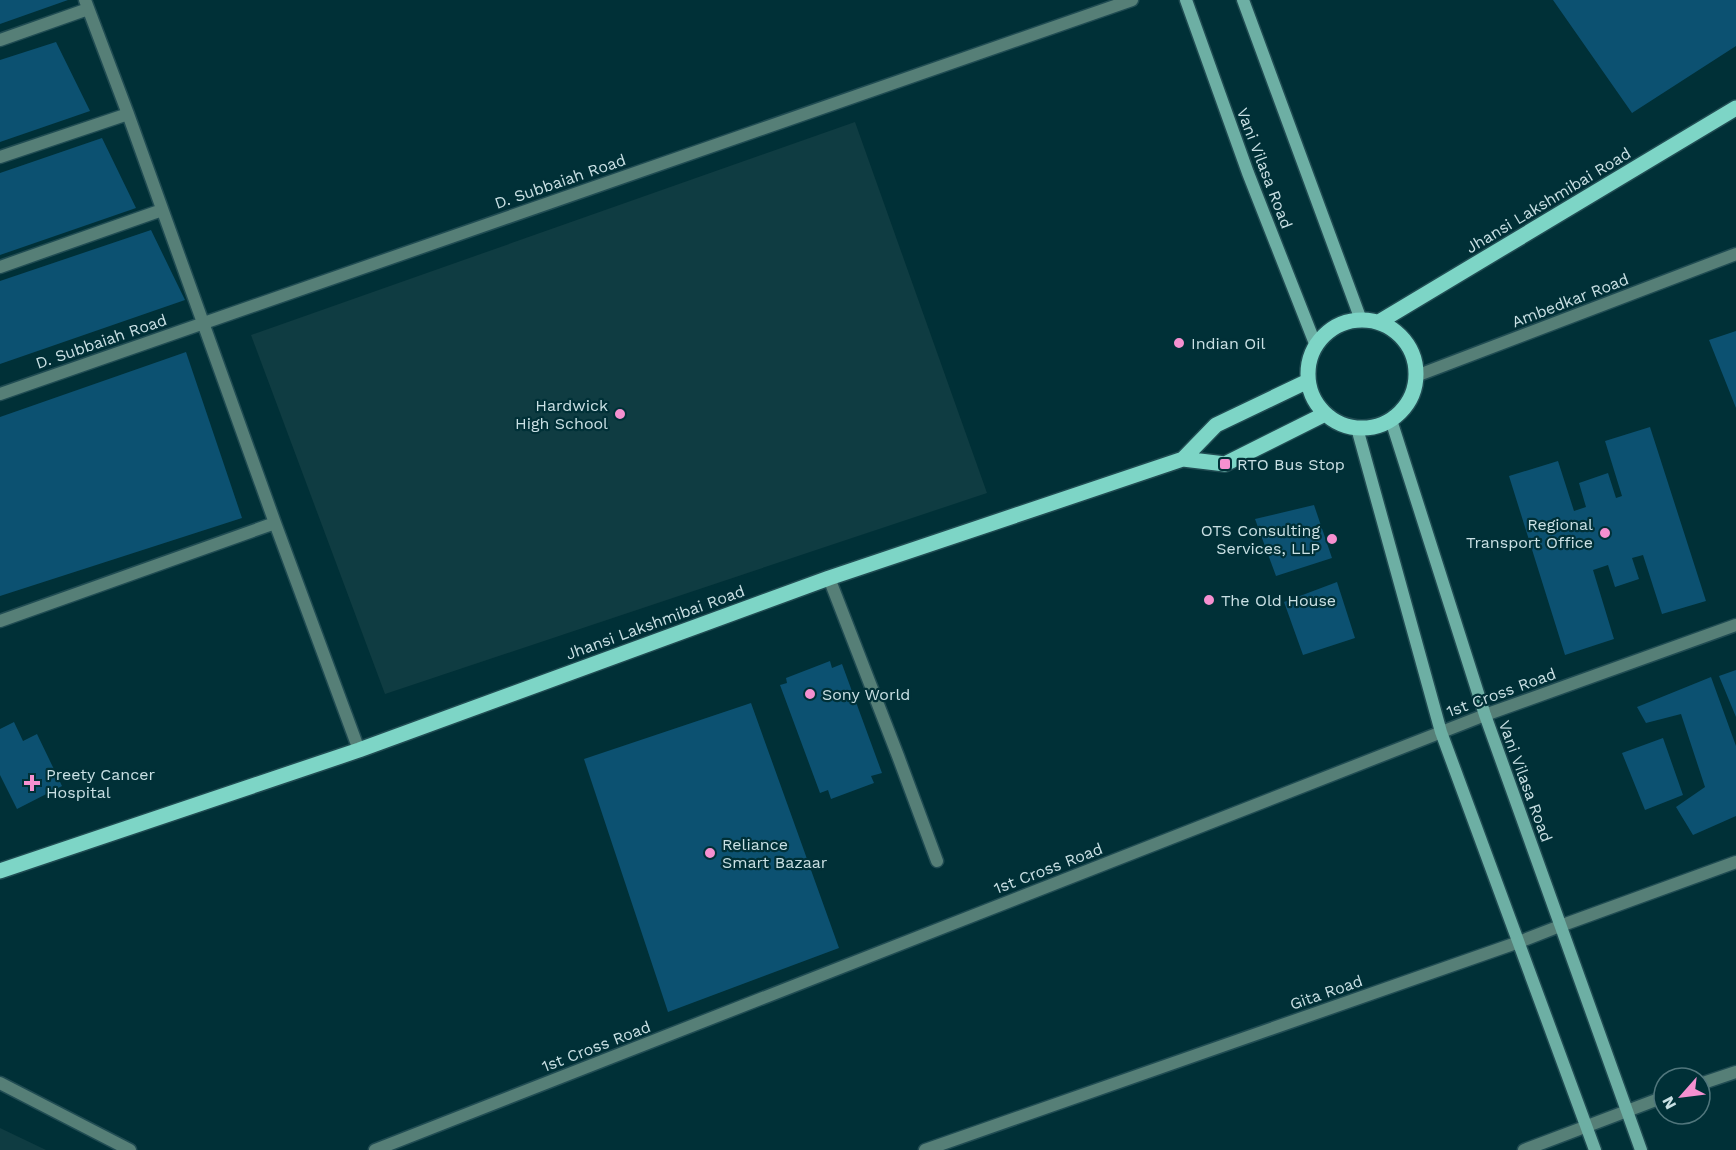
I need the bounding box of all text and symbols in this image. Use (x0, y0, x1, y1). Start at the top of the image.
street label: Vani Vilasa Road (1233, 105, 1296, 231)
street label: Jhansi Lakshmibai Road (1462, 144, 1634, 257)
street label: D. Subbaiah Road (492, 150, 628, 213)
street label: Ambedkar Road (1509, 269, 1631, 332)
street label: D. Subbaiah Road (33, 310, 169, 373)
place label: Indian Oil (1191, 334, 1265, 353)
marker: Indian Oil (1172, 336, 1186, 350)
place label: Hardwick High School (515, 396, 608, 433)
marker: Hardwick High School (613, 407, 627, 421)
place label: RTO Bus Stop (1237, 455, 1345, 474)
marker: RTO Bus Stop (1218, 457, 1232, 471)
place label: Regional Transport Office (1466, 515, 1593, 552)
place label: OTS Consulting Services, LLP (1201, 521, 1320, 558)
marker: Regional Transport Office (1598, 526, 1612, 540)
marker: OTS Consulting Services, LLP (1325, 532, 1339, 546)
street label: Jhansi Lakshmibai Road (563, 581, 747, 664)
place label: The Old House (1221, 591, 1336, 610)
marker: The Old House (1202, 593, 1216, 607)
street label: 1st Cross Road (1444, 664, 1558, 721)
place label: Sony World (822, 685, 910, 704)
marker: Sony World (803, 687, 817, 701)
street label: Vani Vilasa Road (1495, 718, 1556, 844)
place label: Preety Cancer Hospital (46, 765, 155, 802)
marker: Preety Cancer Hospital (23, 774, 41, 792)
place label: Reliance Smart Bazaar (722, 835, 828, 872)
street label: 1st Cross Road (991, 839, 1105, 898)
marker: Reliance Smart Bazaar (703, 846, 717, 860)
street label: Gita Road (1287, 971, 1365, 1014)
street label: 1st Cross Road (539, 1017, 653, 1076)
north arrow (1652, 1066, 1712, 1126)
text: N (1658, 1093, 1680, 1113)

